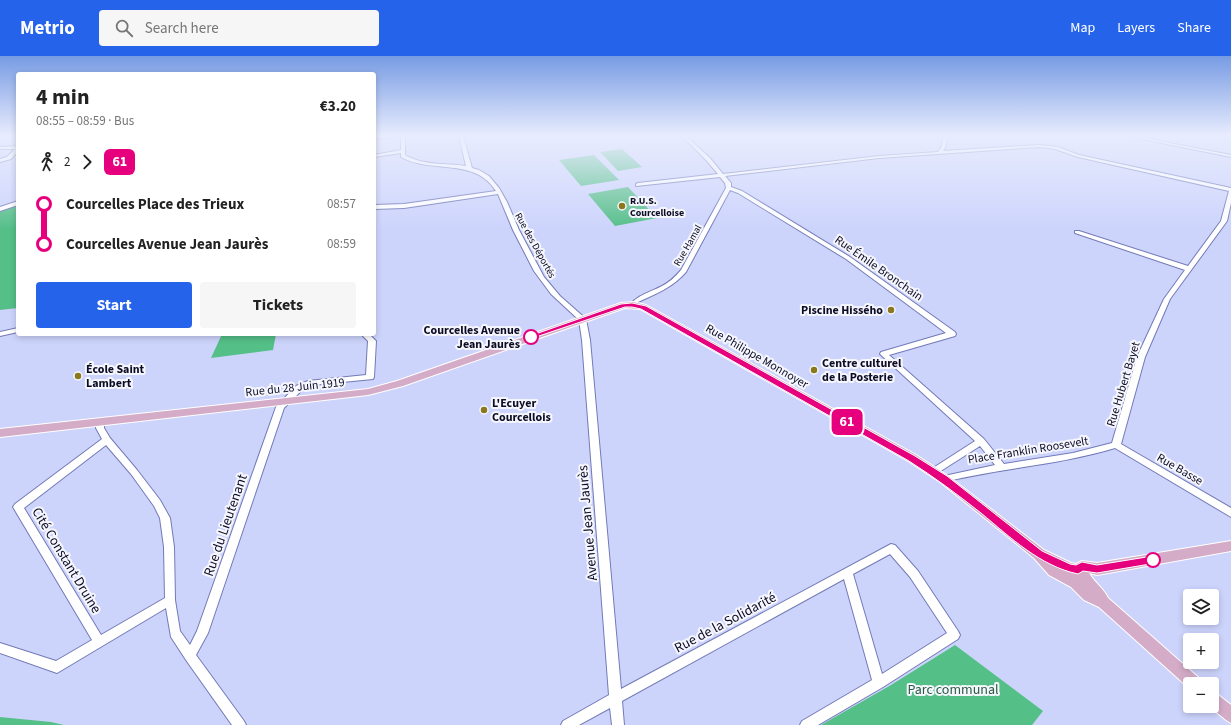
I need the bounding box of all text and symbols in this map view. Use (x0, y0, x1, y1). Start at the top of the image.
search box (99, 10, 379, 46)
text: Metrio (20, 15, 75, 42)
icon: search (113, 17, 135, 39)
text: Search here (145, 18, 219, 39)
text: Map (1070, 18, 1095, 38)
text: Layers (1117, 18, 1155, 38)
text: Share (1177, 18, 1211, 38)
text: 4 min (36, 81, 90, 113)
text: €3.20 (320, 96, 356, 117)
text: 08:55 – 08:59 · Bus (36, 112, 134, 130)
icon: walk (36, 151, 58, 173)
icon: forward (76, 151, 98, 173)
text: 61 (112, 152, 127, 172)
text: 2 (64, 153, 70, 171)
text: Courcelles Place des Trieux (66, 194, 244, 215)
place label: R.U.S. Courcelloise (630, 194, 684, 220)
text: 08:57 (327, 195, 356, 213)
marker: R.U.S. Courcelloise (617, 201, 627, 211)
street label: Rue des Déportés (511, 210, 559, 281)
street label: Rue Hamal (670, 222, 706, 269)
street label: Rue Émile Bronchain (831, 232, 926, 305)
text: Courcelles Avenue Jean Jaurès (66, 234, 269, 255)
text: 08:59 (327, 235, 356, 253)
button: Start (36, 282, 192, 328)
button: Tickets (200, 282, 356, 328)
place label: Piscine Hissého (801, 302, 883, 319)
marker: Piscine Hissého (886, 305, 896, 315)
street label: Rue Philippe Monnoyer (702, 320, 812, 393)
place label: Courcelles Avenue Jean Jaurès (424, 322, 520, 353)
marker: Courcelles Avenue Jean Jaurès (523, 329, 539, 345)
street label: Rue Hubert Bayet (1103, 340, 1144, 429)
place label: Centre culturel de la Posterie (822, 355, 902, 386)
place label: École Saint Lambert (86, 361, 145, 392)
marker: Centre culturel de la Posterie (809, 365, 819, 375)
marker: École Saint Lambert (73, 371, 83, 381)
street label: Rue du 28 Juin 1919 (245, 374, 346, 401)
place label: L'Ecuyer Courcellois (492, 395, 551, 426)
marker: L'Ecuyer Courcellois (479, 405, 489, 415)
line badge: 61 (829, 409, 865, 435)
text: 61 (840, 412, 854, 432)
street label: Place Franklin Roosevelt (967, 433, 1090, 468)
street label: Rue Basse (1153, 449, 1206, 490)
street label: Avenue Jean Jaurès (573, 464, 603, 581)
street label: Rue du Lieutenant (199, 471, 253, 579)
street label: Cité Constant Druine (27, 504, 106, 617)
unlabelled marker (1145, 552, 1161, 568)
street label: Rue de la Solidarité (671, 588, 780, 658)
map controls (1183, 589, 1219, 713)
button: layers (1183, 589, 1219, 625)
button: + (1183, 633, 1219, 669)
button: − (1183, 677, 1219, 713)
park label: Parc communal (907, 680, 999, 700)

